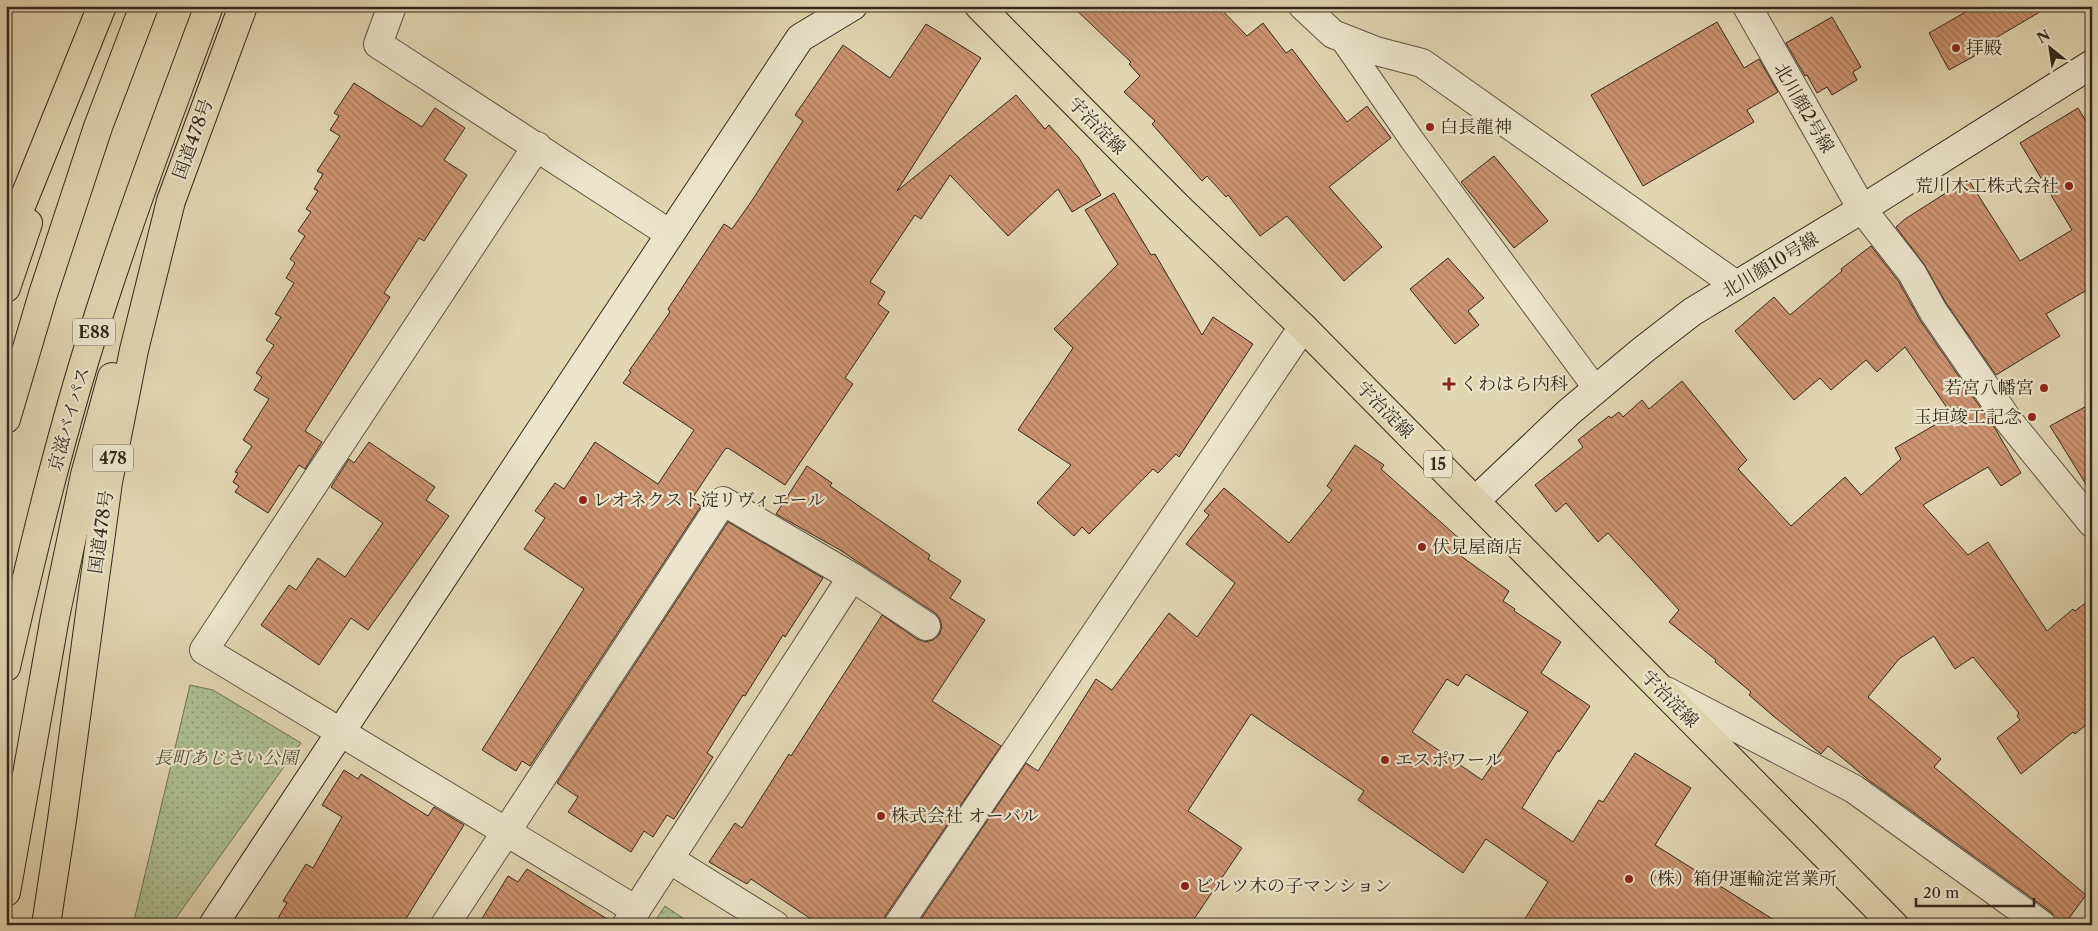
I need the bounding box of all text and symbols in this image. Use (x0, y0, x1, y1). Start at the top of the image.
north arrow (2026, 22, 2076, 72)
text: N (2034, 26, 2053, 48)
place label: 拝殿 (1966, 37, 2002, 59)
marker: 拝殿 (1950, 42, 1962, 54)
street label: 北川顔2号線 (1769, 59, 1839, 157)
street label: 宇治淀線 (1064, 93, 1130, 159)
street label: 国道478号 (168, 96, 218, 182)
place label: 白長龍神 (1440, 116, 1512, 138)
marker: 白長龍神 (1424, 121, 1436, 133)
place label: 荒川木工株式会社 (1915, 175, 2059, 197)
marker: 荒川木工株式会社 (2063, 180, 2075, 192)
street label: 北川顔10号線 (1718, 228, 1822, 302)
road number: E88 (73, 318, 115, 346)
street label: 京滋バイパス (44, 364, 94, 474)
place label: くわはら内科 (1460, 373, 1568, 395)
street label: 宇治淀線 (1352, 377, 1418, 443)
marker: くわはら内科 (1442, 377, 1456, 391)
place label: 若宮八幡宮 (1944, 377, 2034, 399)
marker: 若宮八幡宮 (2038, 382, 2050, 394)
place label: 玉垣竣工記念 (1914, 406, 2022, 428)
marker: 玉垣竣工記念 (2026, 411, 2038, 423)
road number: 478 (93, 444, 133, 472)
road number: 15 (1424, 450, 1452, 478)
street label: 国道478号 (84, 489, 118, 575)
place label: レオネクスト淀リヴィエール (593, 489, 825, 511)
marker: レオネクスト淀リヴィエール (577, 494, 589, 506)
place label: 伏見屋商店 (1432, 536, 1522, 558)
marker: 伏見屋商店 (1416, 541, 1428, 553)
street label: 宇治淀線 (1637, 666, 1703, 732)
park label: 長町あじさい公園 (154, 747, 301, 769)
place label: エスポワール (1395, 749, 1503, 771)
marker: エスポワール (1379, 754, 1391, 766)
place label: 株式会社 オーバル (891, 805, 1039, 827)
marker: 株式会社 オーバル (875, 810, 887, 822)
place label: （株）箱伊運輸淀営業所 (1639, 868, 1837, 890)
marker: （株）箱伊運輸淀営業所 (1623, 873, 1635, 885)
place label: ビルツ木の子マンション (1195, 875, 1392, 897)
scale bar (1916, 876, 2033, 908)
marker: ビルツ木の子マンション (1179, 880, 1191, 892)
text: 20 m (1923, 883, 1959, 902)

